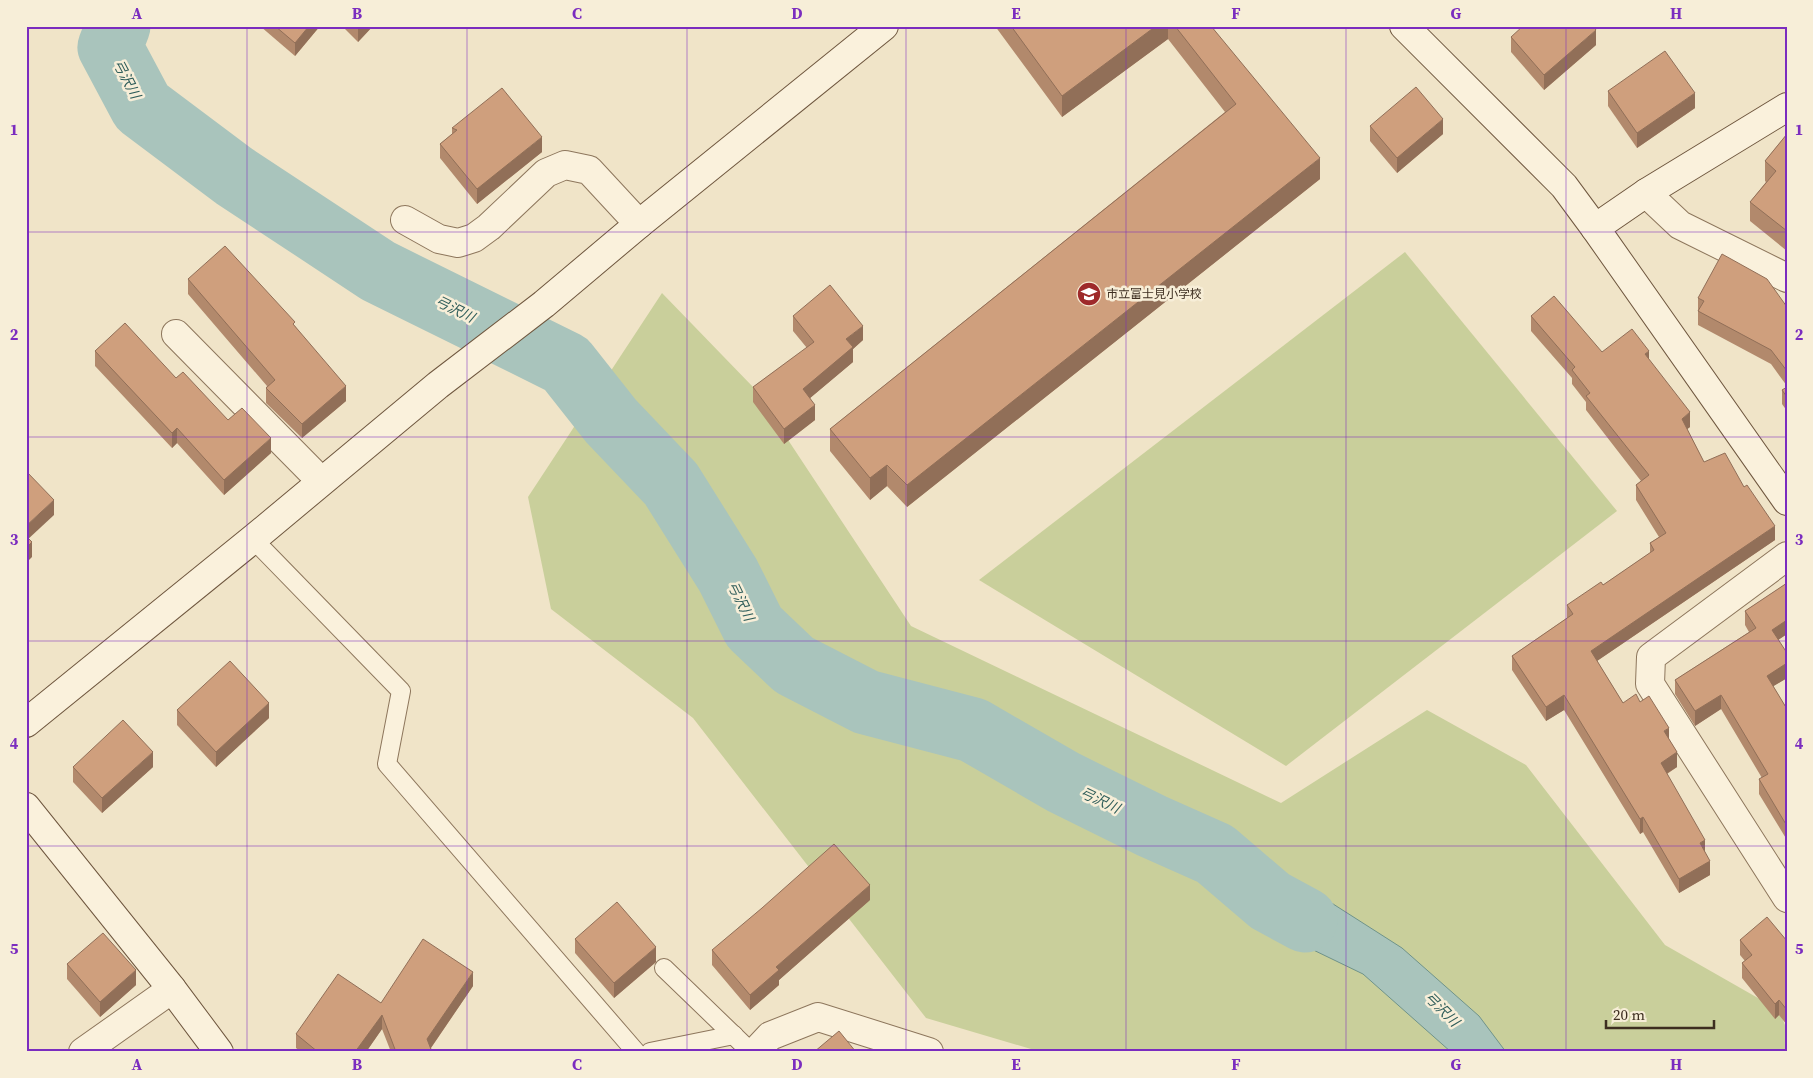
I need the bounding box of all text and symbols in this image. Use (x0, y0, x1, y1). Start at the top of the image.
text: A (132, 2, 143, 24)
text: B (352, 2, 363, 24)
text: C (572, 2, 582, 24)
text: D (791, 2, 803, 24)
text: E (1011, 2, 1021, 24)
text: F (1231, 2, 1241, 24)
text: G (1451, 2, 1462, 24)
text: H (1670, 2, 1682, 24)
water label: 弓沢川 (108, 56, 147, 104)
text: 1 (10, 118, 18, 140)
text: 1 (1795, 118, 1803, 140)
school or university icon: 市立富士見小学校 (1076, 281, 1102, 307)
place label: 市立富士見小学校 (1106, 286, 1202, 302)
water label: 弓沢川 (432, 291, 480, 328)
text: 2 (10, 323, 19, 345)
text: 2 (1795, 323, 1804, 345)
text: 3 (10, 528, 19, 550)
text: 3 (1795, 528, 1804, 550)
water label: 弓沢川 (723, 578, 760, 626)
text: 4 (10, 732, 19, 754)
text: 4 (1795, 732, 1804, 754)
water label: 弓沢川 (1077, 782, 1125, 819)
text: 5 (10, 937, 19, 959)
text: 5 (1795, 937, 1804, 959)
water label: 弓沢川 (1420, 987, 1465, 1032)
scale bar (1606, 998, 1713, 1030)
text: 20 m (1613, 1004, 1645, 1025)
text: A (132, 1053, 143, 1075)
text: B (352, 1053, 363, 1075)
text: C (572, 1053, 582, 1075)
text: D (791, 1053, 803, 1075)
text: E (1011, 1053, 1021, 1075)
text: F (1231, 1053, 1241, 1075)
text: G (1451, 1053, 1462, 1075)
text: H (1670, 1053, 1682, 1075)

